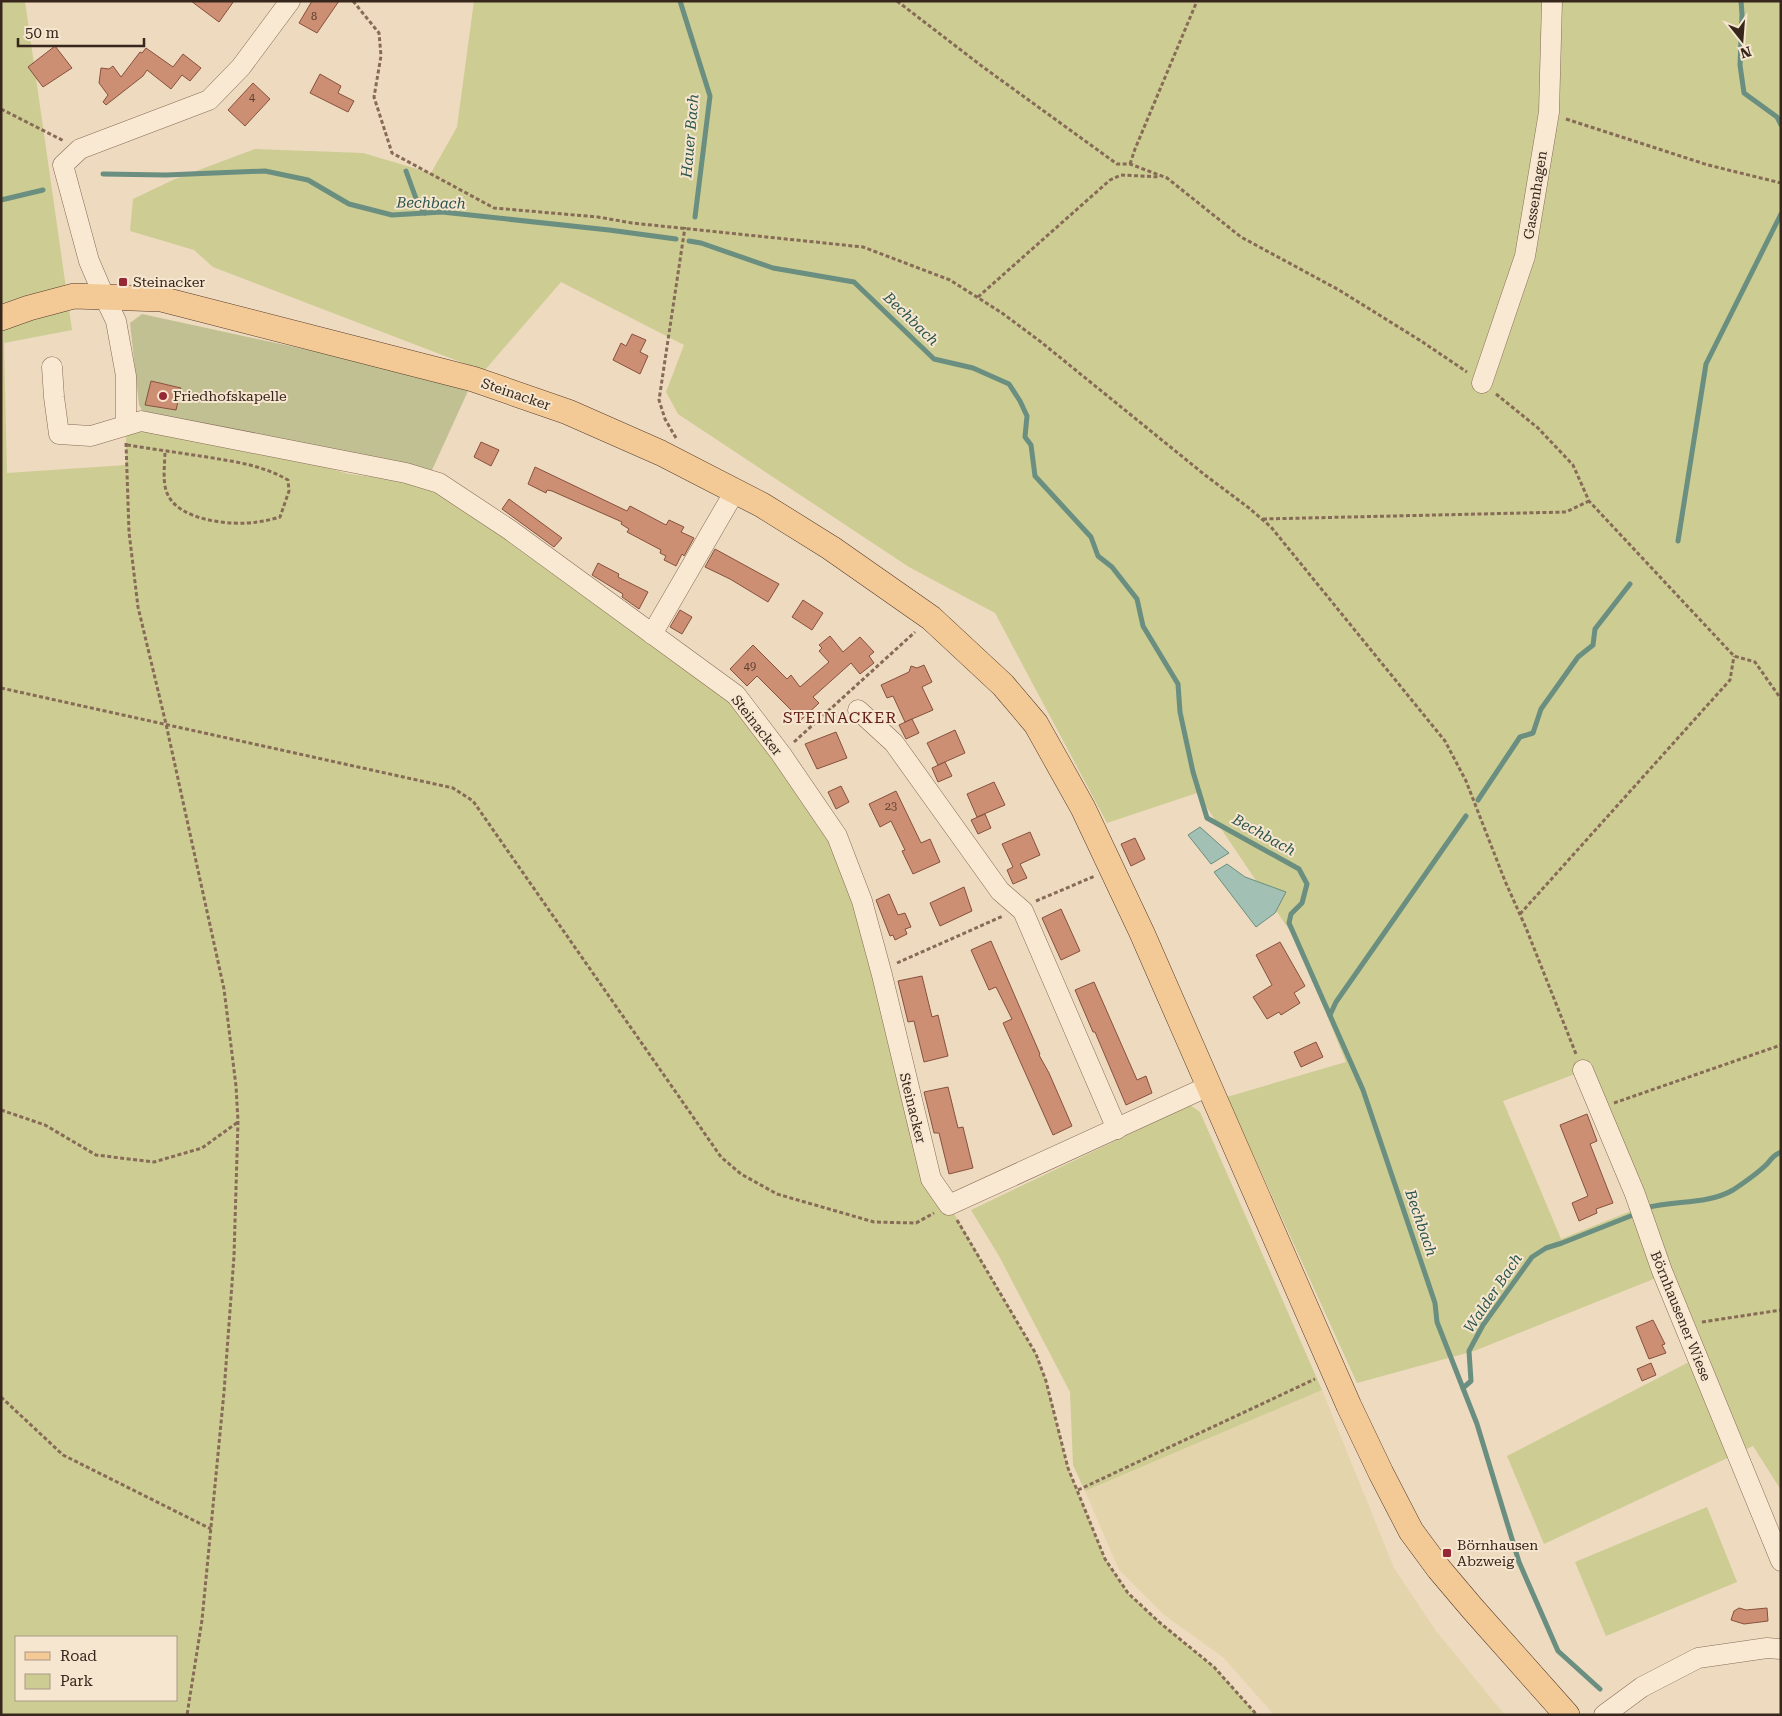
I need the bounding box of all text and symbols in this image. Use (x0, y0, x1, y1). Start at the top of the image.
house number: 8 (311, 10, 317, 23)
scale bar (18, 15, 144, 47)
north arrow (1717, 15, 1767, 65)
text: 50 m (25, 24, 60, 42)
text: N (1738, 43, 1753, 62)
house number: 4 (249, 91, 256, 104)
water label: Hauer Bach (677, 93, 703, 180)
street label: Gassenhagen (1520, 150, 1550, 240)
water label: Bechbach (395, 193, 466, 213)
place label: Steinacker (133, 274, 205, 290)
marker: Steinacker (117, 276, 129, 288)
water label: Bechbach (879, 288, 942, 350)
street label: Steinacker (479, 375, 553, 413)
place label: Friedhofskapelle (173, 388, 287, 404)
marker: Friedhofskapelle (157, 390, 169, 402)
house number: 49 (744, 660, 756, 673)
street label: Steinacker (729, 692, 786, 759)
district label: STEINACKER (783, 708, 897, 727)
house number: 23 (885, 800, 897, 813)
water label: Bechbach (1228, 810, 1299, 860)
street label: Steinacker (897, 1071, 930, 1145)
water label: Bechbach (1401, 1186, 1441, 1259)
street label: Börnhausener Wiese (1648, 1249, 1715, 1384)
water label: Walder Bach (1460, 1250, 1526, 1336)
place label: Börnhausen Abzweig (1457, 1537, 1538, 1569)
marker: Börnhausen Abzweig (1441, 1547, 1453, 1559)
legend (15, 1636, 178, 1701)
text: Road (60, 1647, 97, 1665)
text: Park (60, 1672, 94, 1690)

